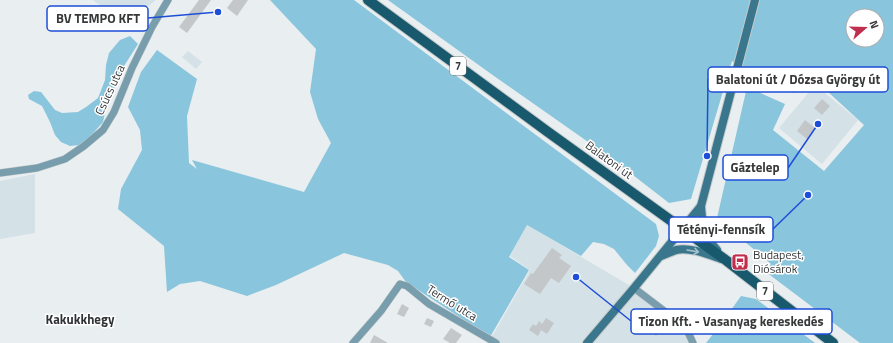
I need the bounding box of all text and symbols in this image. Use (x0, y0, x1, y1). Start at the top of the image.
callout: BV TEMPO KFT (47, 6, 148, 31)
text: BV TEMPO KFT (56, 8, 140, 28)
north arrow (845, 8, 885, 48)
text: N (866, 18, 883, 31)
road number: 7 (450, 57, 466, 75)
street label: Csúcs utca (90, 61, 130, 118)
callout: Balatoni út / Dózsa György út (708, 67, 888, 92)
text: Balatoni út / Dózsa György út (716, 69, 880, 89)
street label: Balatoni út (581, 136, 638, 184)
callout: Gáztelep (723, 155, 788, 180)
text: Gáztelep (730, 157, 780, 177)
callout: Tétényi-fennsík (669, 217, 773, 242)
text: Tétényi-fennsík (677, 219, 765, 239)
place label: Budapest, Diósárok (753, 245, 804, 278)
one-way arrow (687, 247, 700, 255)
bus stop icon: Budapest, Diósárok (730, 252, 750, 272)
street label: Termő utca (423, 280, 481, 326)
road number: 7 (757, 282, 773, 300)
district label: Kakukkhegy (46, 309, 115, 329)
callout: Tizon Kft. - Vasanyag kereskedés (631, 309, 832, 334)
text: Tizon Kft. - Vasanyag kereskedés (638, 311, 824, 331)

